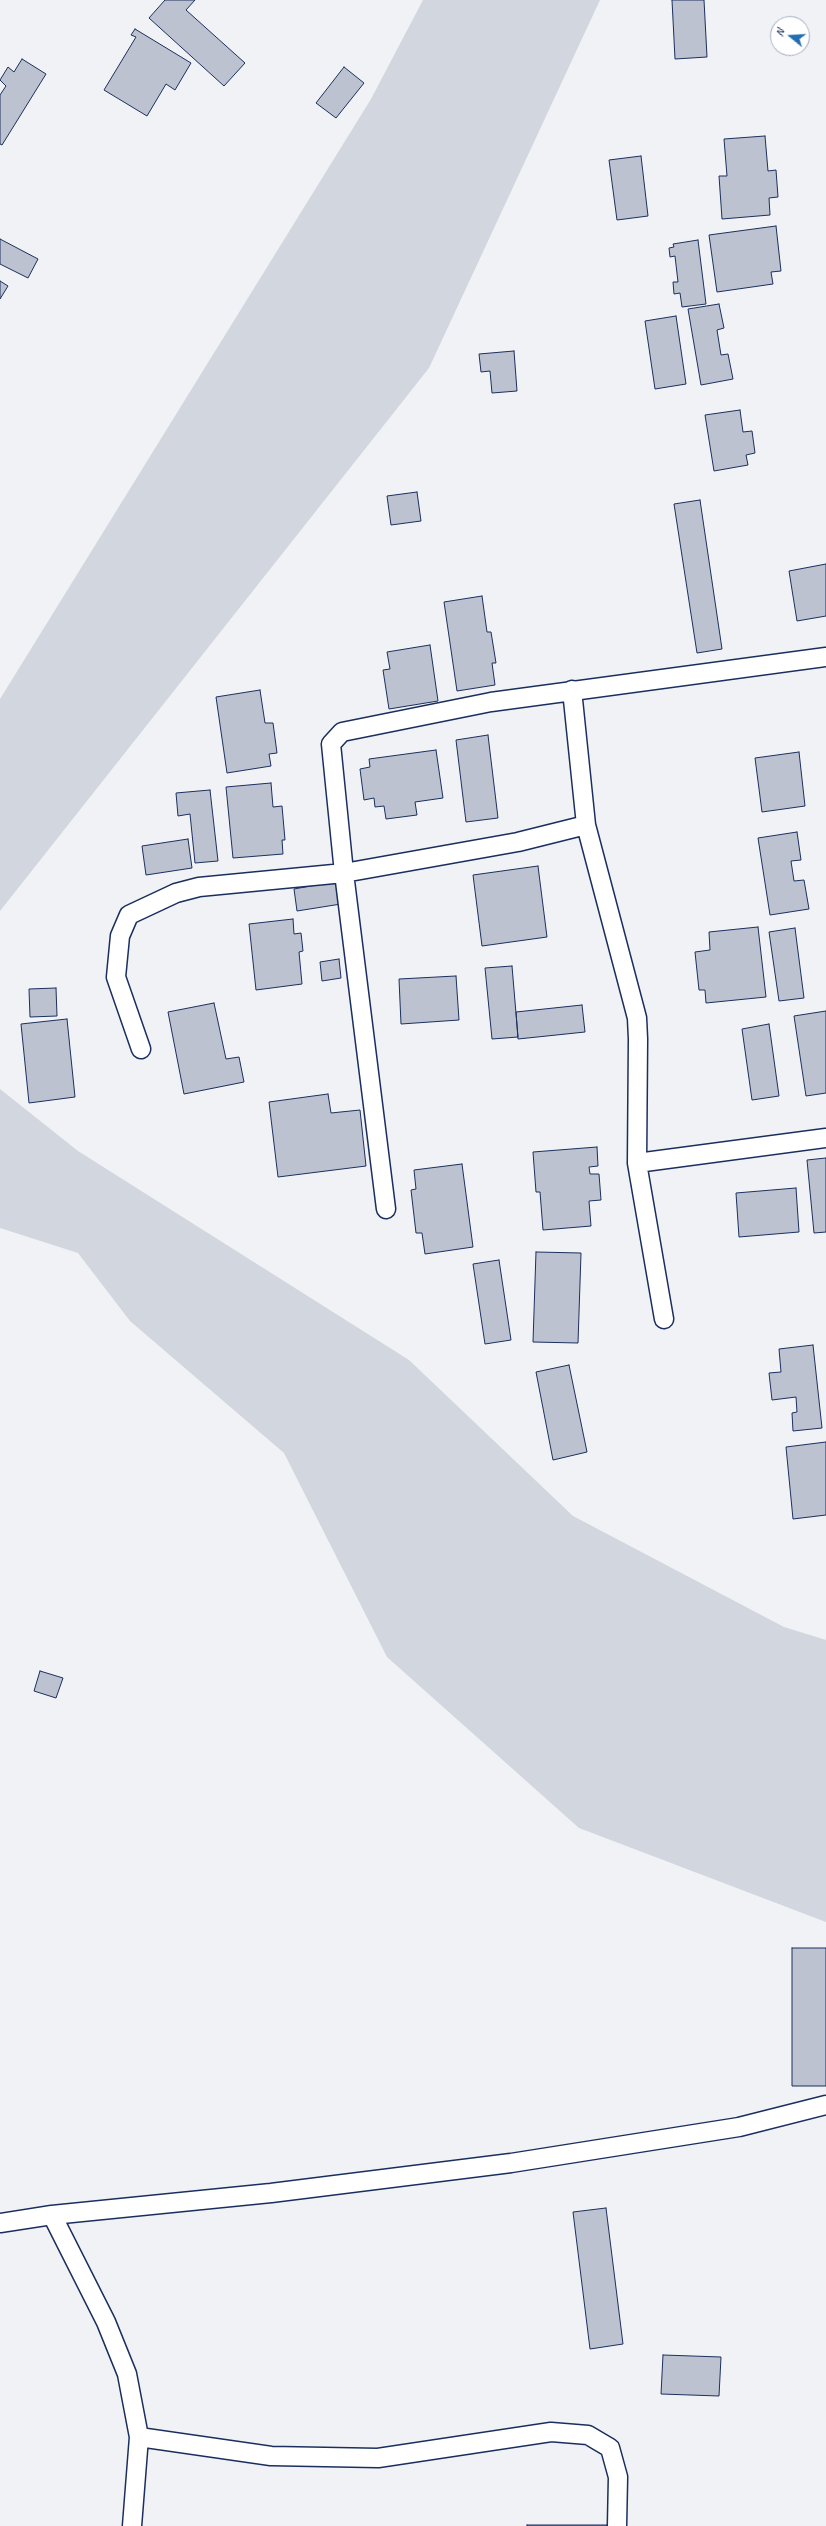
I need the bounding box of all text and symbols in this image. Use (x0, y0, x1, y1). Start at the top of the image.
north arrow (770, 16, 810, 56)
text: N (772, 27, 787, 38)

